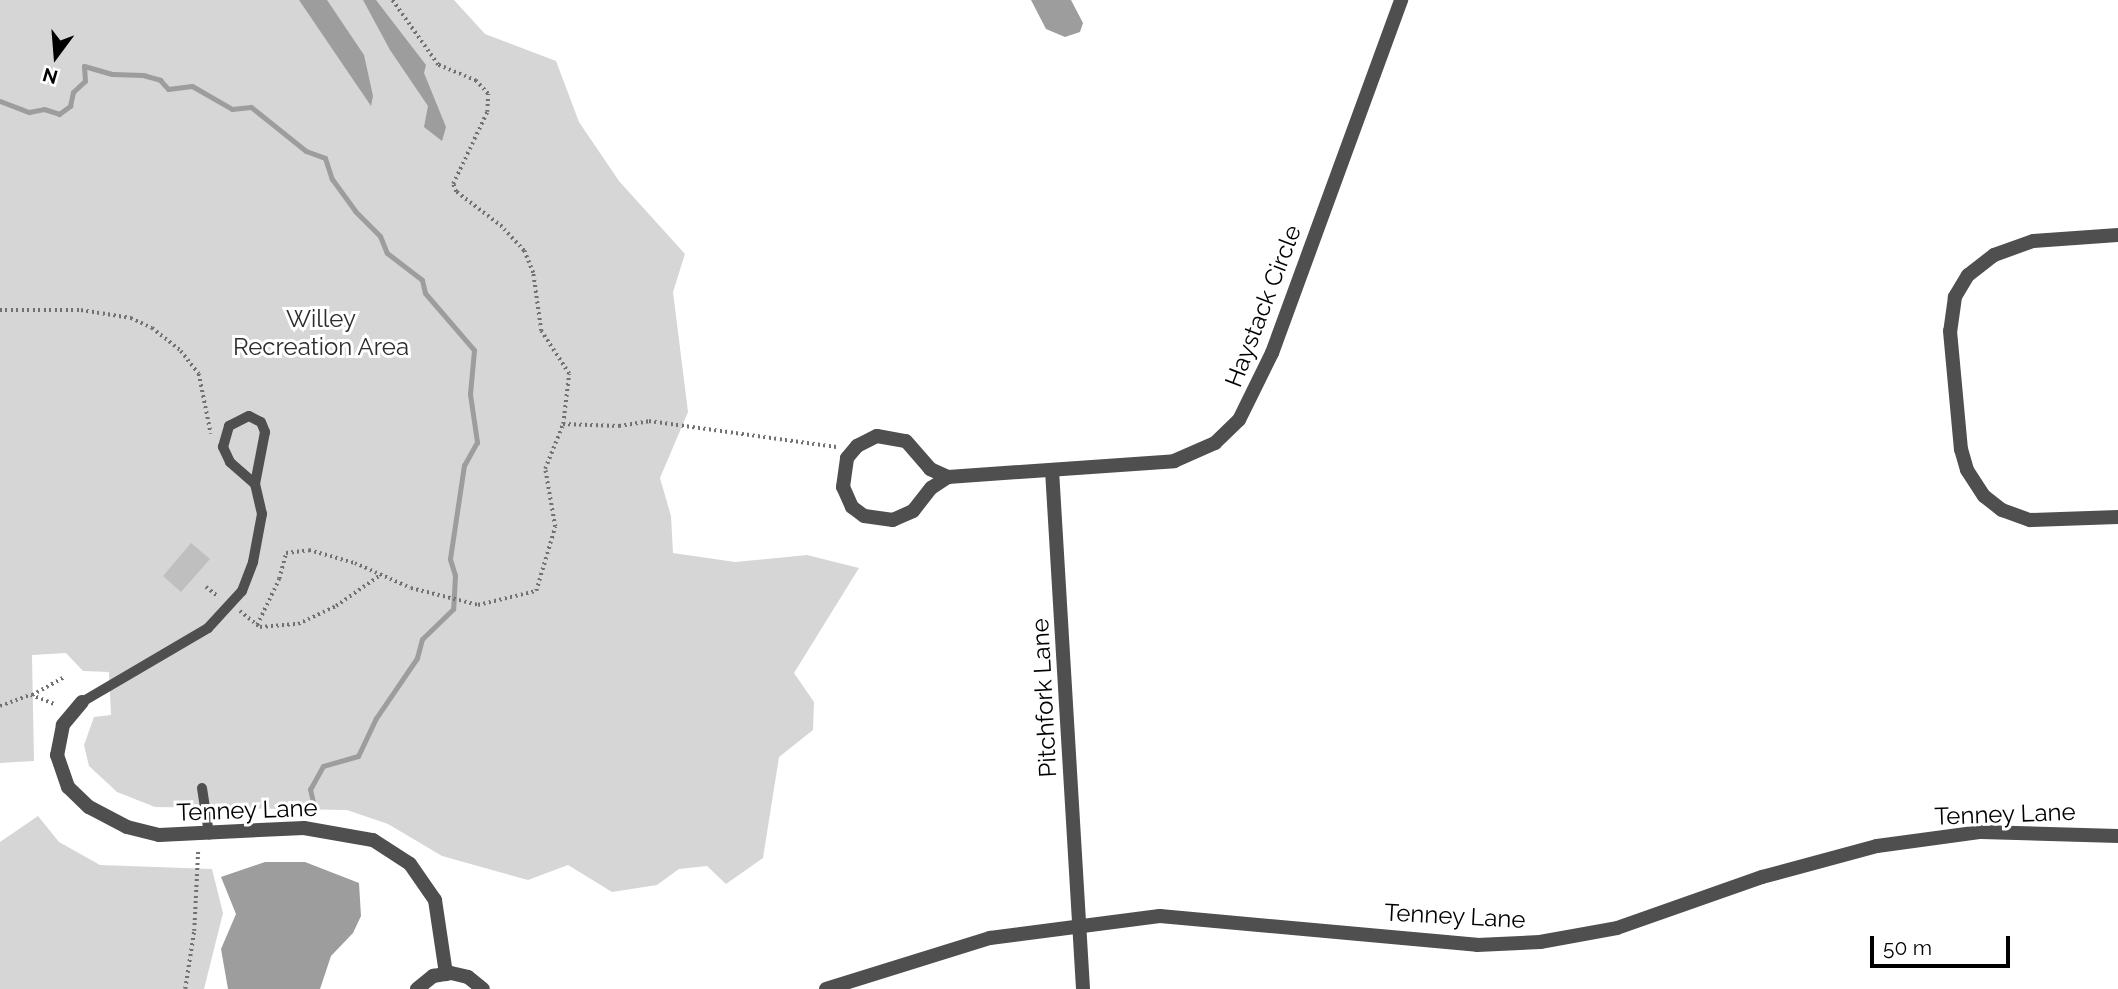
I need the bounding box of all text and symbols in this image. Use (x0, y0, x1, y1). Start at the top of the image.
north arrow (21, 21, 91, 91)
text: N (40, 64, 60, 89)
street label: Haystack Circle (1219, 221, 1307, 391)
park label: Willey Recreation Area (233, 305, 409, 361)
street label: Pitchfork Lane (1025, 618, 1063, 778)
street label: Tenney Lane (176, 793, 318, 827)
street label: Tenney Lane (1934, 797, 2076, 831)
street label: Tenney Lane (1383, 898, 1527, 934)
scale bar (1873, 922, 2013, 966)
text: 50 m (1883, 935, 1932, 960)

